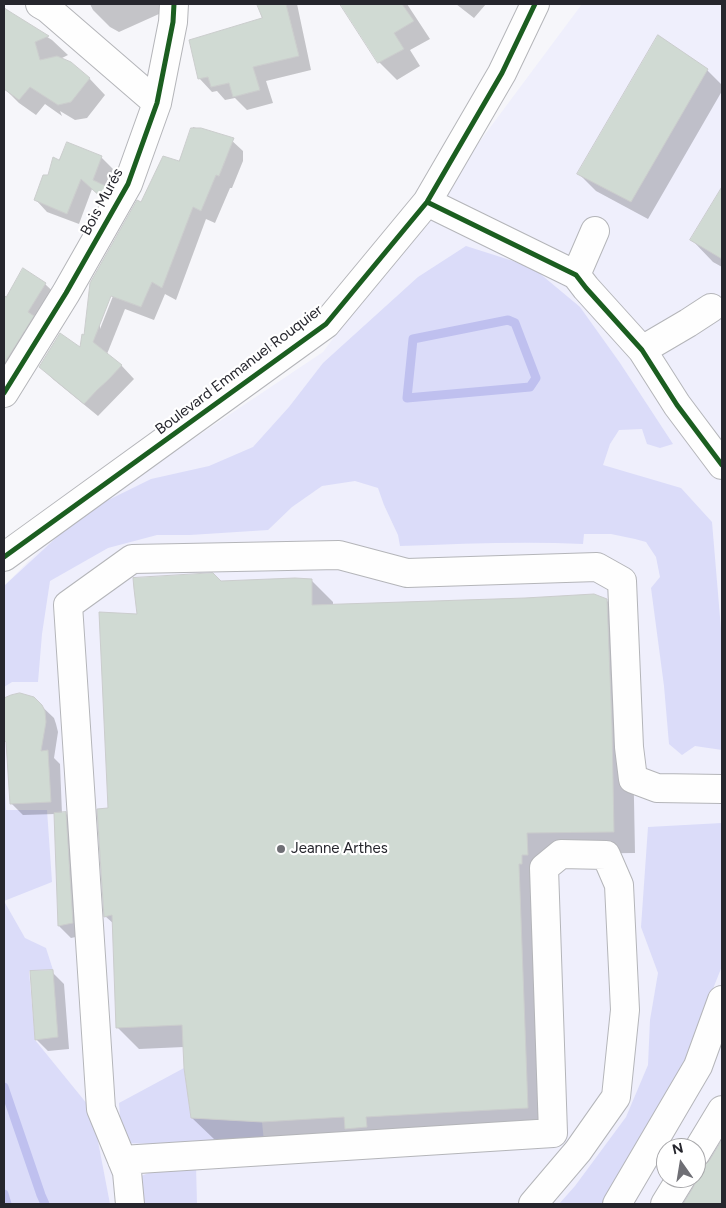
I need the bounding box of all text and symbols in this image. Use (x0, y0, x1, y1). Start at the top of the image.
street label: Bois Murés (77, 165, 127, 239)
street label: Boulevard Emmanuel Rouquier (152, 301, 326, 439)
place label: Jeanne Arthes (291, 840, 388, 858)
marker: Jeanne Arthes (275, 843, 287, 855)
north arrow (656, 1138, 706, 1188)
text: N (671, 1139, 685, 1158)

